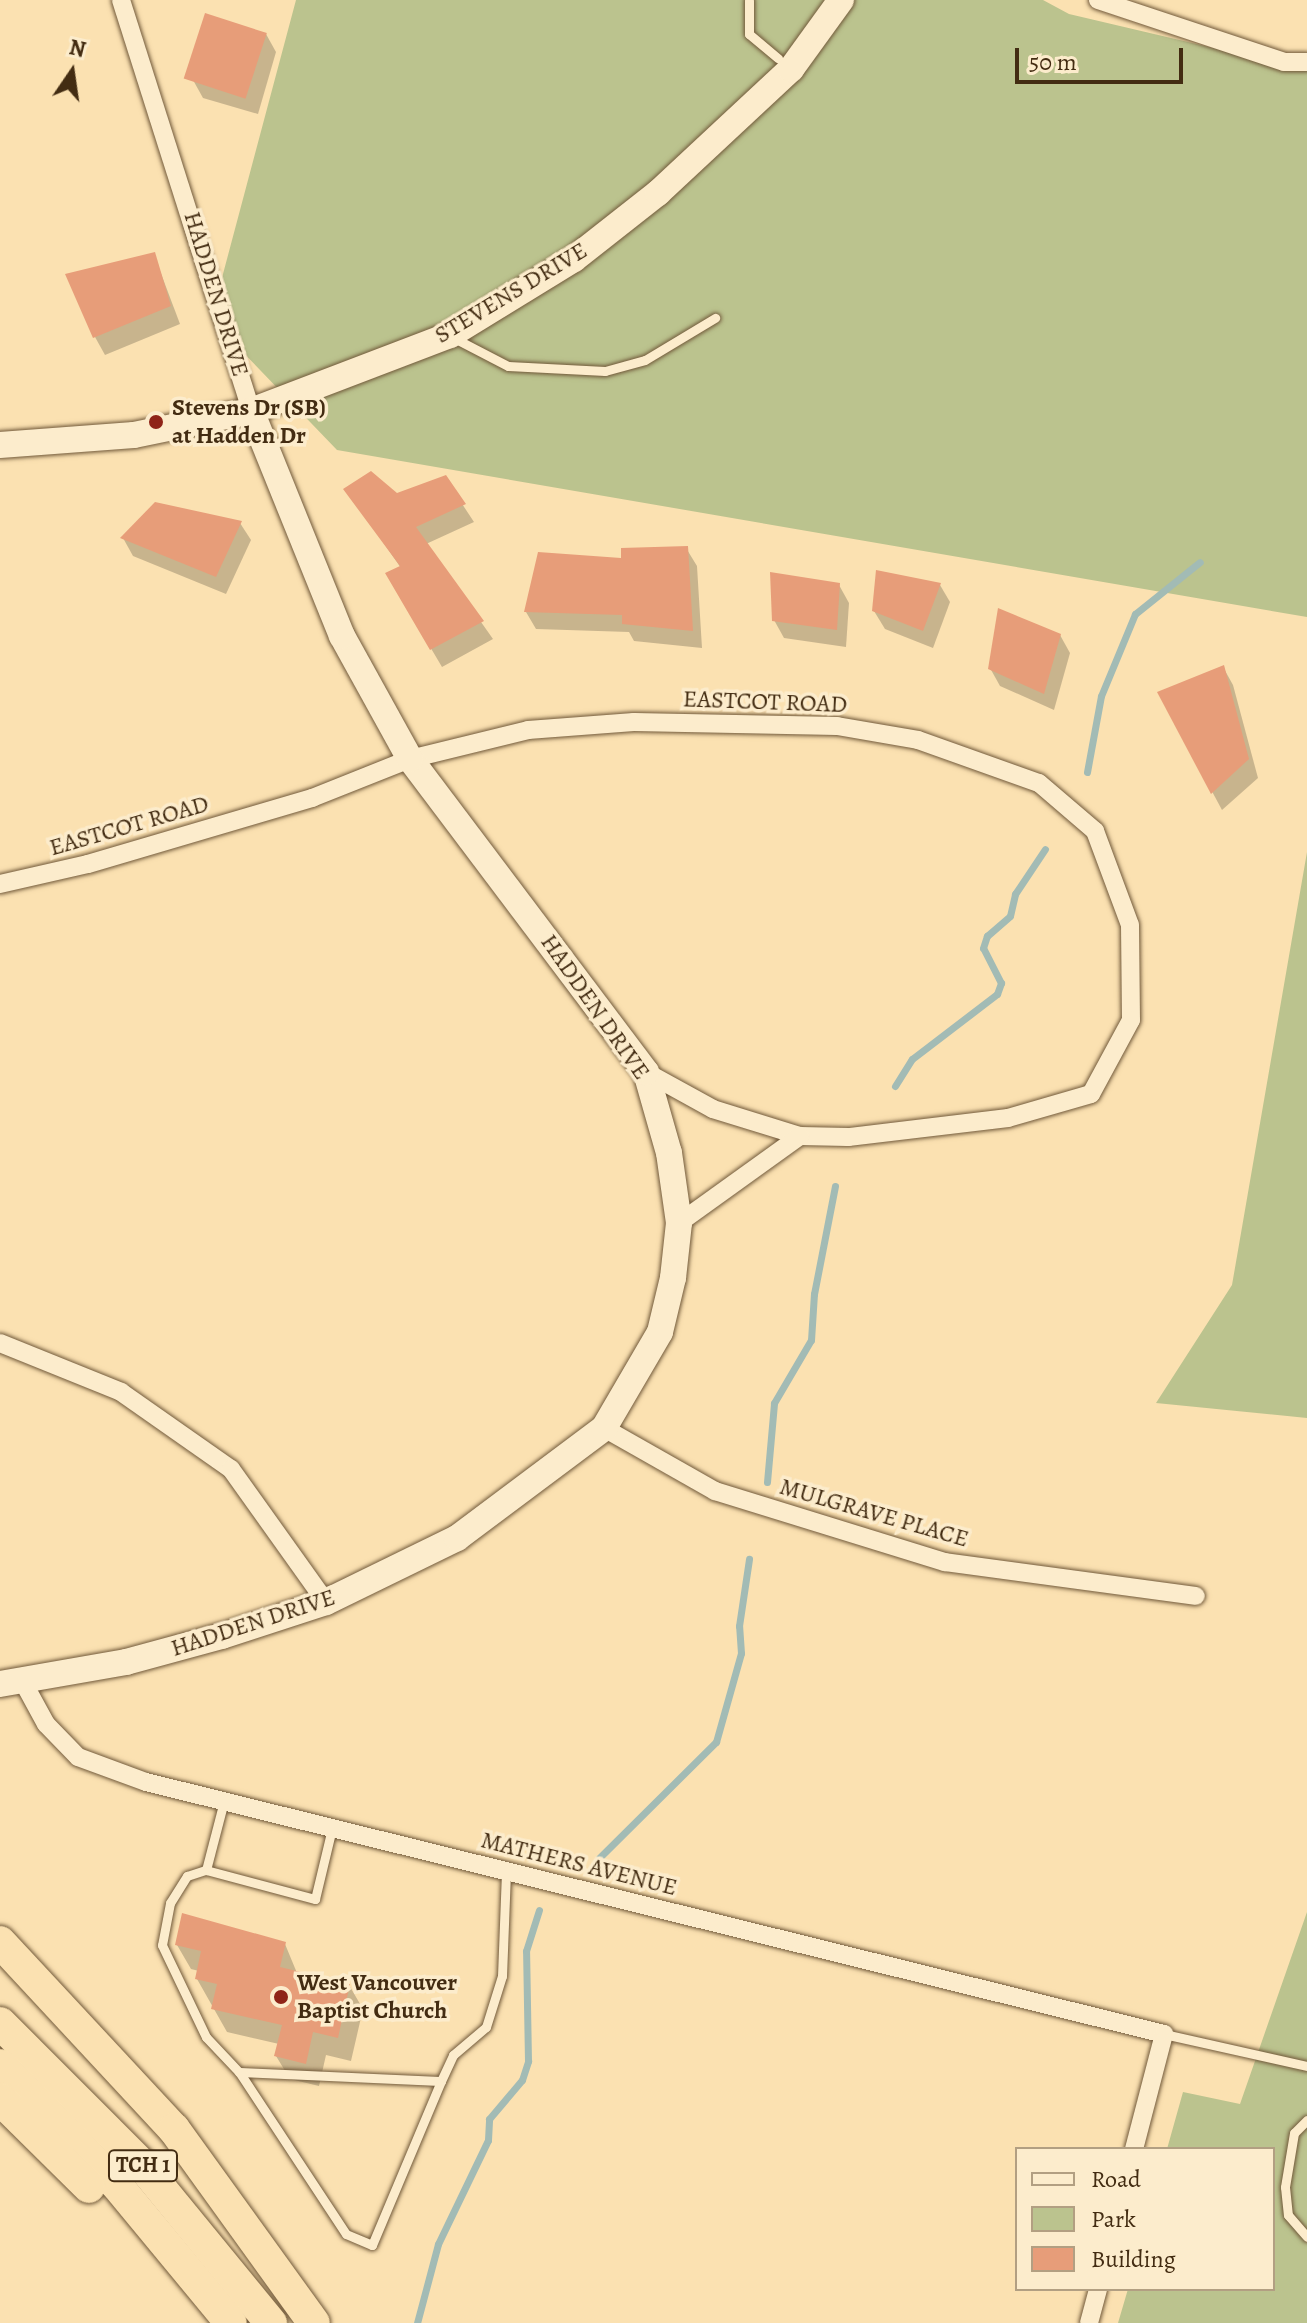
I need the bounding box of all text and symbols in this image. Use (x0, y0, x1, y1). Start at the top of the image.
north arrow (32, 32, 112, 112)
text: N (66, 32, 89, 65)
scale bar (1019, 32, 1187, 82)
text: 50 m (1029, 46, 1077, 78)
street label: HADDEN DRIVE (177, 208, 255, 380)
street label: STEVENS DRIVE (430, 236, 592, 350)
place label: Stevens Dr (SB) at Hadden Dr (172, 394, 326, 450)
marker: Stevens Dr (SB) at Hadden Dr (147, 413, 165, 431)
street label: EASTCOT ROAD (682, 685, 848, 719)
street label: EASTCOT ROAD (46, 790, 212, 862)
street label: HADDEN DRIVE (534, 929, 656, 1085)
street label: MULGRAVE PLACE (776, 1472, 972, 1554)
street label: HADDEN DRIVE (167, 1583, 339, 1663)
street label: MATHERS AVENUE (478, 1826, 680, 1902)
place label: West Vancouver Baptist Church (297, 1969, 457, 2025)
marker: West Vancouver Baptist Church (272, 1988, 290, 2006)
legend (1015, 2147, 1275, 2291)
road number: TCH 1 (107, 2148, 179, 2184)
text: Road (1091, 2163, 1141, 2195)
text: Park (1091, 2203, 1136, 2235)
text: Building (1091, 2243, 1176, 2275)

